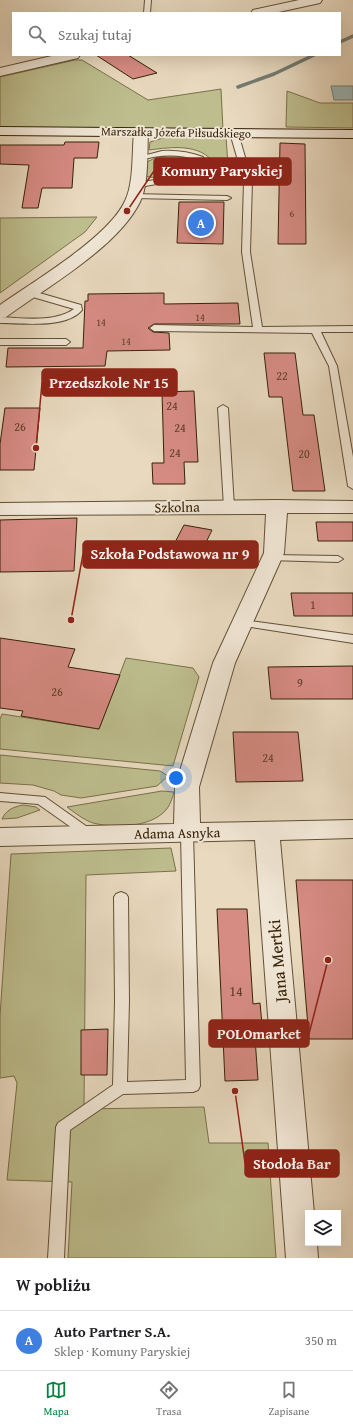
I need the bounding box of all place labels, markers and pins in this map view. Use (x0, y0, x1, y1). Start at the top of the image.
callout: Komuny Paryskiej (154, 158, 291, 185)
pin: A (188, 208, 214, 238)
callout: Przedszkole Nr 15 (42, 369, 177, 396)
callout: Szkoła Podstawowa nr 9 (83, 541, 258, 568)
callout: POLOmarket (209, 1020, 309, 1047)
callout: Stodoła Bar (245, 1150, 339, 1177)

